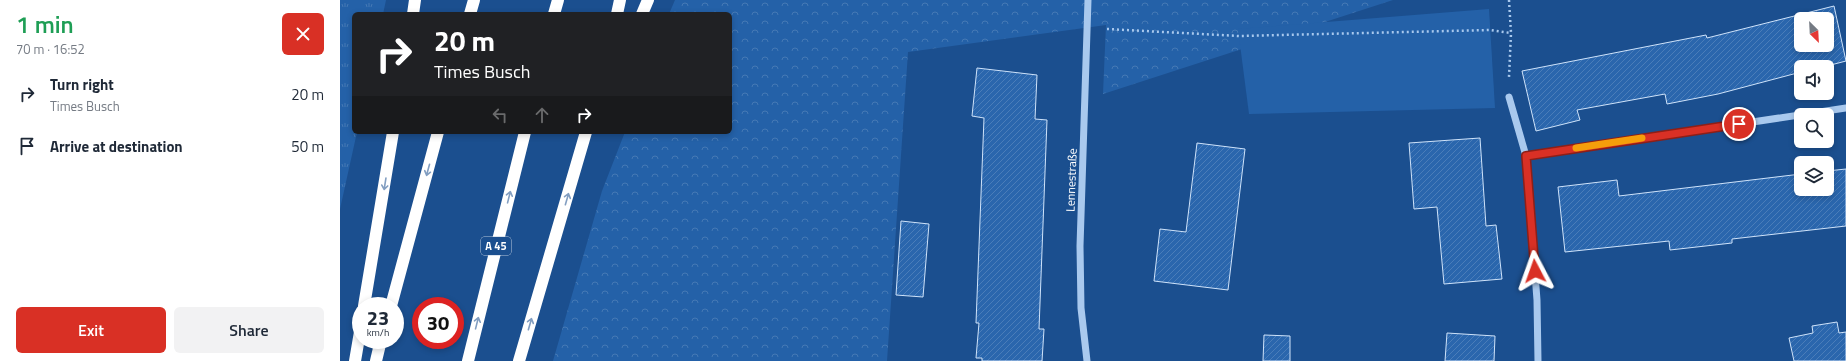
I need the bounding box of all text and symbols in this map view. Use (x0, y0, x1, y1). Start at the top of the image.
text: 1 min (16, 6, 74, 42)
north arrow (1794, 12, 1834, 52)
map controls (1794, 12, 1834, 196)
button: close (282, 13, 324, 55)
text: 20 m (434, 19, 495, 62)
icon: right (368, 28, 420, 80)
text: 70 m · 16:52 (16, 39, 85, 59)
text: Times Busch (434, 58, 530, 85)
button: sound (1794, 60, 1834, 100)
text: Turn right (50, 73, 114, 96)
icon: right (16, 83, 38, 105)
text: 20 m (291, 83, 324, 106)
text: Times Busch (50, 96, 120, 116)
icon: left (489, 104, 511, 126)
icon: ahead (531, 104, 553, 126)
icon: right (573, 104, 595, 126)
pin (1722, 107, 1756, 141)
button: search (1794, 108, 1834, 148)
icon: arrive (1728, 113, 1750, 135)
icon: arrive (16, 135, 38, 157)
text: Arrive at destination (50, 135, 183, 158)
text: 50 m (291, 135, 324, 158)
street label: Lennestraße (1060, 148, 1082, 212)
button: layers (1794, 156, 1834, 196)
one-way arrow (423, 163, 431, 176)
one-way arrow (380, 177, 388, 190)
one-way arrow (505, 191, 513, 204)
one-way arrow (564, 193, 571, 206)
road number: A 45 (481, 237, 511, 255)
position arrow (1514, 250, 1556, 292)
speed limit sign: 30 (412, 297, 464, 349)
text: 23 (367, 302, 389, 333)
button: Exit (16, 307, 166, 353)
button: Share (174, 307, 324, 353)
one-way arrow (474, 317, 482, 330)
one-way arrow (527, 317, 535, 330)
text: km/h (367, 325, 389, 340)

